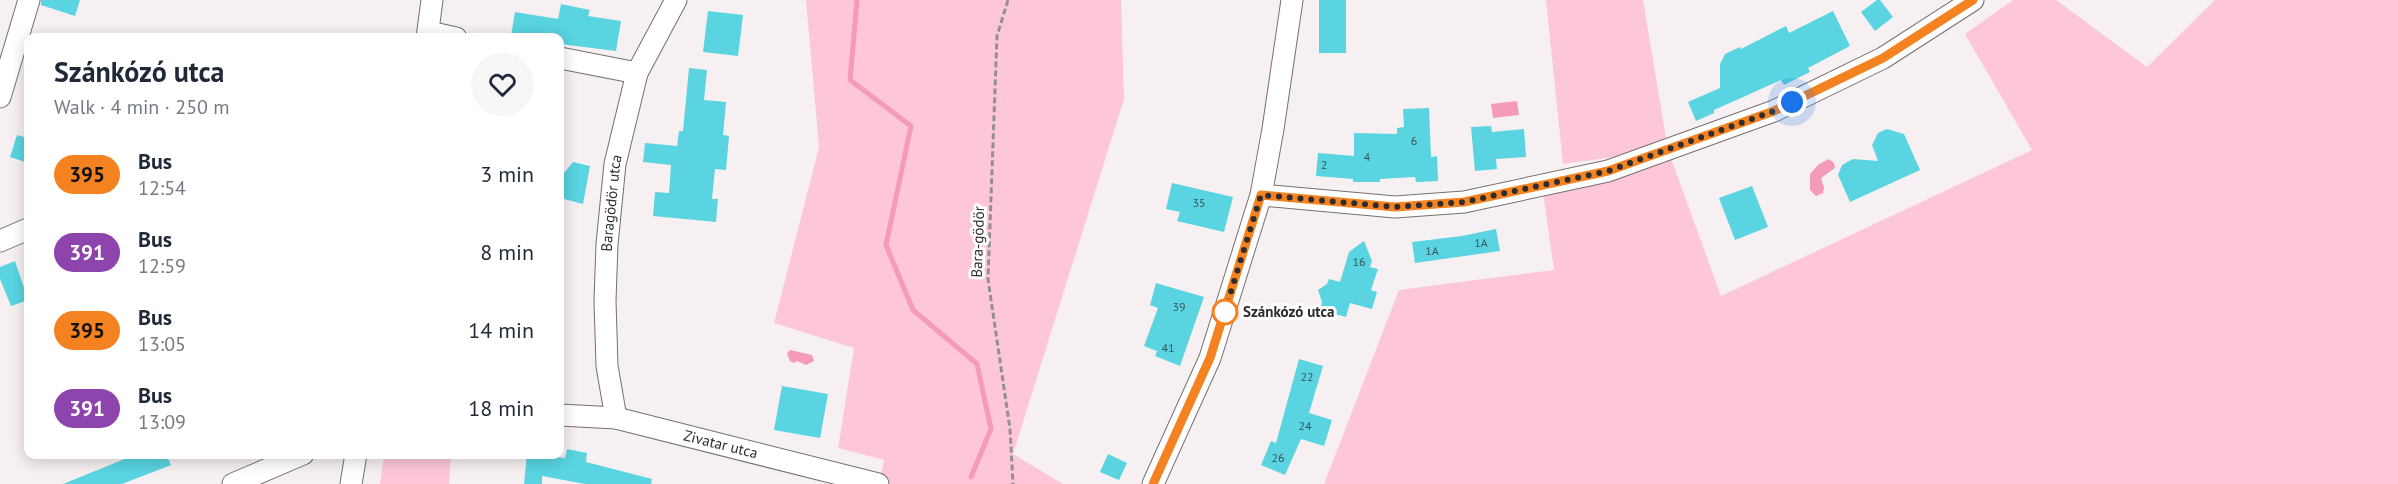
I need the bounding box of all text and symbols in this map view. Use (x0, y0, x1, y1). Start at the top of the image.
text: Szánkózó utca (54, 53, 224, 90)
button: heart (471, 53, 534, 116)
your location (1777, 87, 1807, 117)
text: Walk · 4 min · 250 m (54, 94, 230, 120)
house number: 6 (1411, 133, 1417, 148)
text: Bus (138, 147, 172, 175)
house number: 4 (1364, 149, 1371, 164)
street label: Baragödör utca (597, 152, 626, 252)
house number: 2 (1321, 157, 1327, 172)
text: 3 min (480, 160, 534, 188)
text: 395 (69, 161, 105, 188)
text: 12:54 (138, 175, 186, 201)
house number: 35 (1192, 195, 1206, 210)
street label: Bara-gödör (967, 206, 988, 278)
text: Bus (138, 225, 172, 253)
house number: 1A (1474, 235, 1488, 250)
text: 8 min (480, 238, 534, 266)
text: 391 (69, 239, 105, 266)
house number: 1A (1425, 243, 1439, 258)
text: 12:59 (138, 253, 186, 279)
house number: 16 (1352, 254, 1366, 269)
house number: 39 (1172, 299, 1186, 314)
marker: Szánkózó utca (1212, 299, 1238, 325)
place label: Szánkózó utca (1243, 302, 1334, 321)
text: Bus (138, 303, 172, 331)
text: 14 min (468, 316, 534, 344)
text: 395 (69, 317, 105, 344)
text: 13:05 (138, 331, 186, 357)
house number: 41 (1161, 340, 1175, 355)
house number: 22 (1300, 369, 1314, 384)
text: Bus (138, 381, 172, 409)
text: 18 min (468, 394, 534, 422)
text: 391 (69, 395, 105, 422)
text: 13:09 (138, 409, 186, 435)
house number: 24 (1298, 418, 1312, 433)
street label: Zivatar utca (682, 425, 760, 462)
house number: 26 (1271, 450, 1285, 465)

